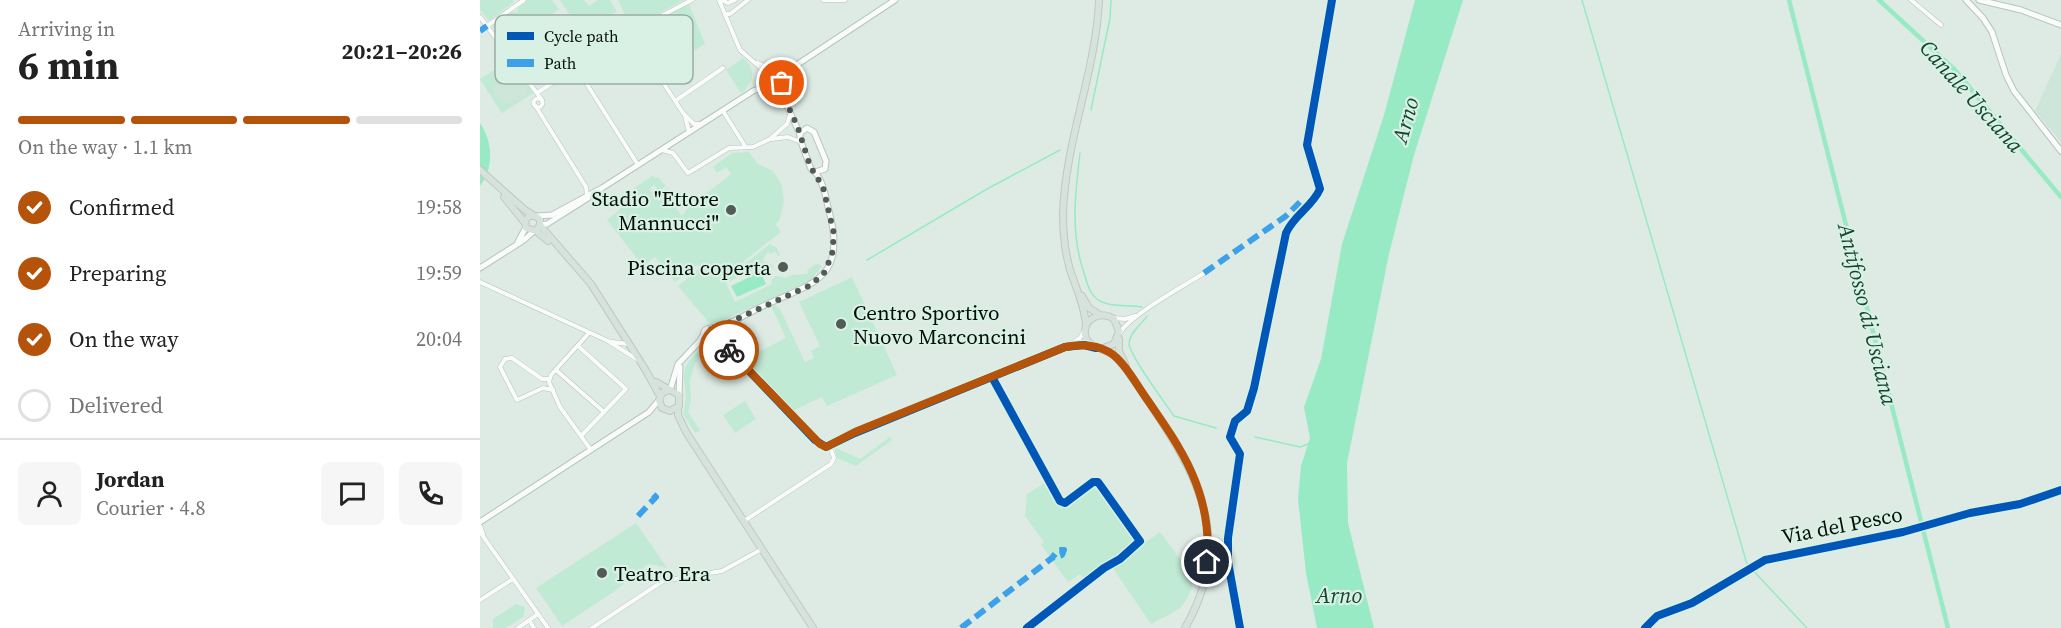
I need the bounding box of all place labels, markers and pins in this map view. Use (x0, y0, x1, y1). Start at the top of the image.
pin (756, 57, 807, 108)
place label: Stadio "Ettore Mannucci" (591, 184, 719, 237)
marker: Stadio "Ettore Mannucci" (724, 203, 738, 217)
place label: Piscina coperta (627, 253, 771, 282)
marker: Piscina coperta (776, 260, 790, 274)
place label: Centro Sportivo Nuovo Marconcini (853, 298, 1026, 351)
marker: Centro Sportivo Nuovo Marconcini (834, 317, 848, 331)
pin (1181, 536, 1232, 587)
place label: Teatro Era (614, 559, 711, 588)
marker: Teatro Era (595, 566, 609, 580)

